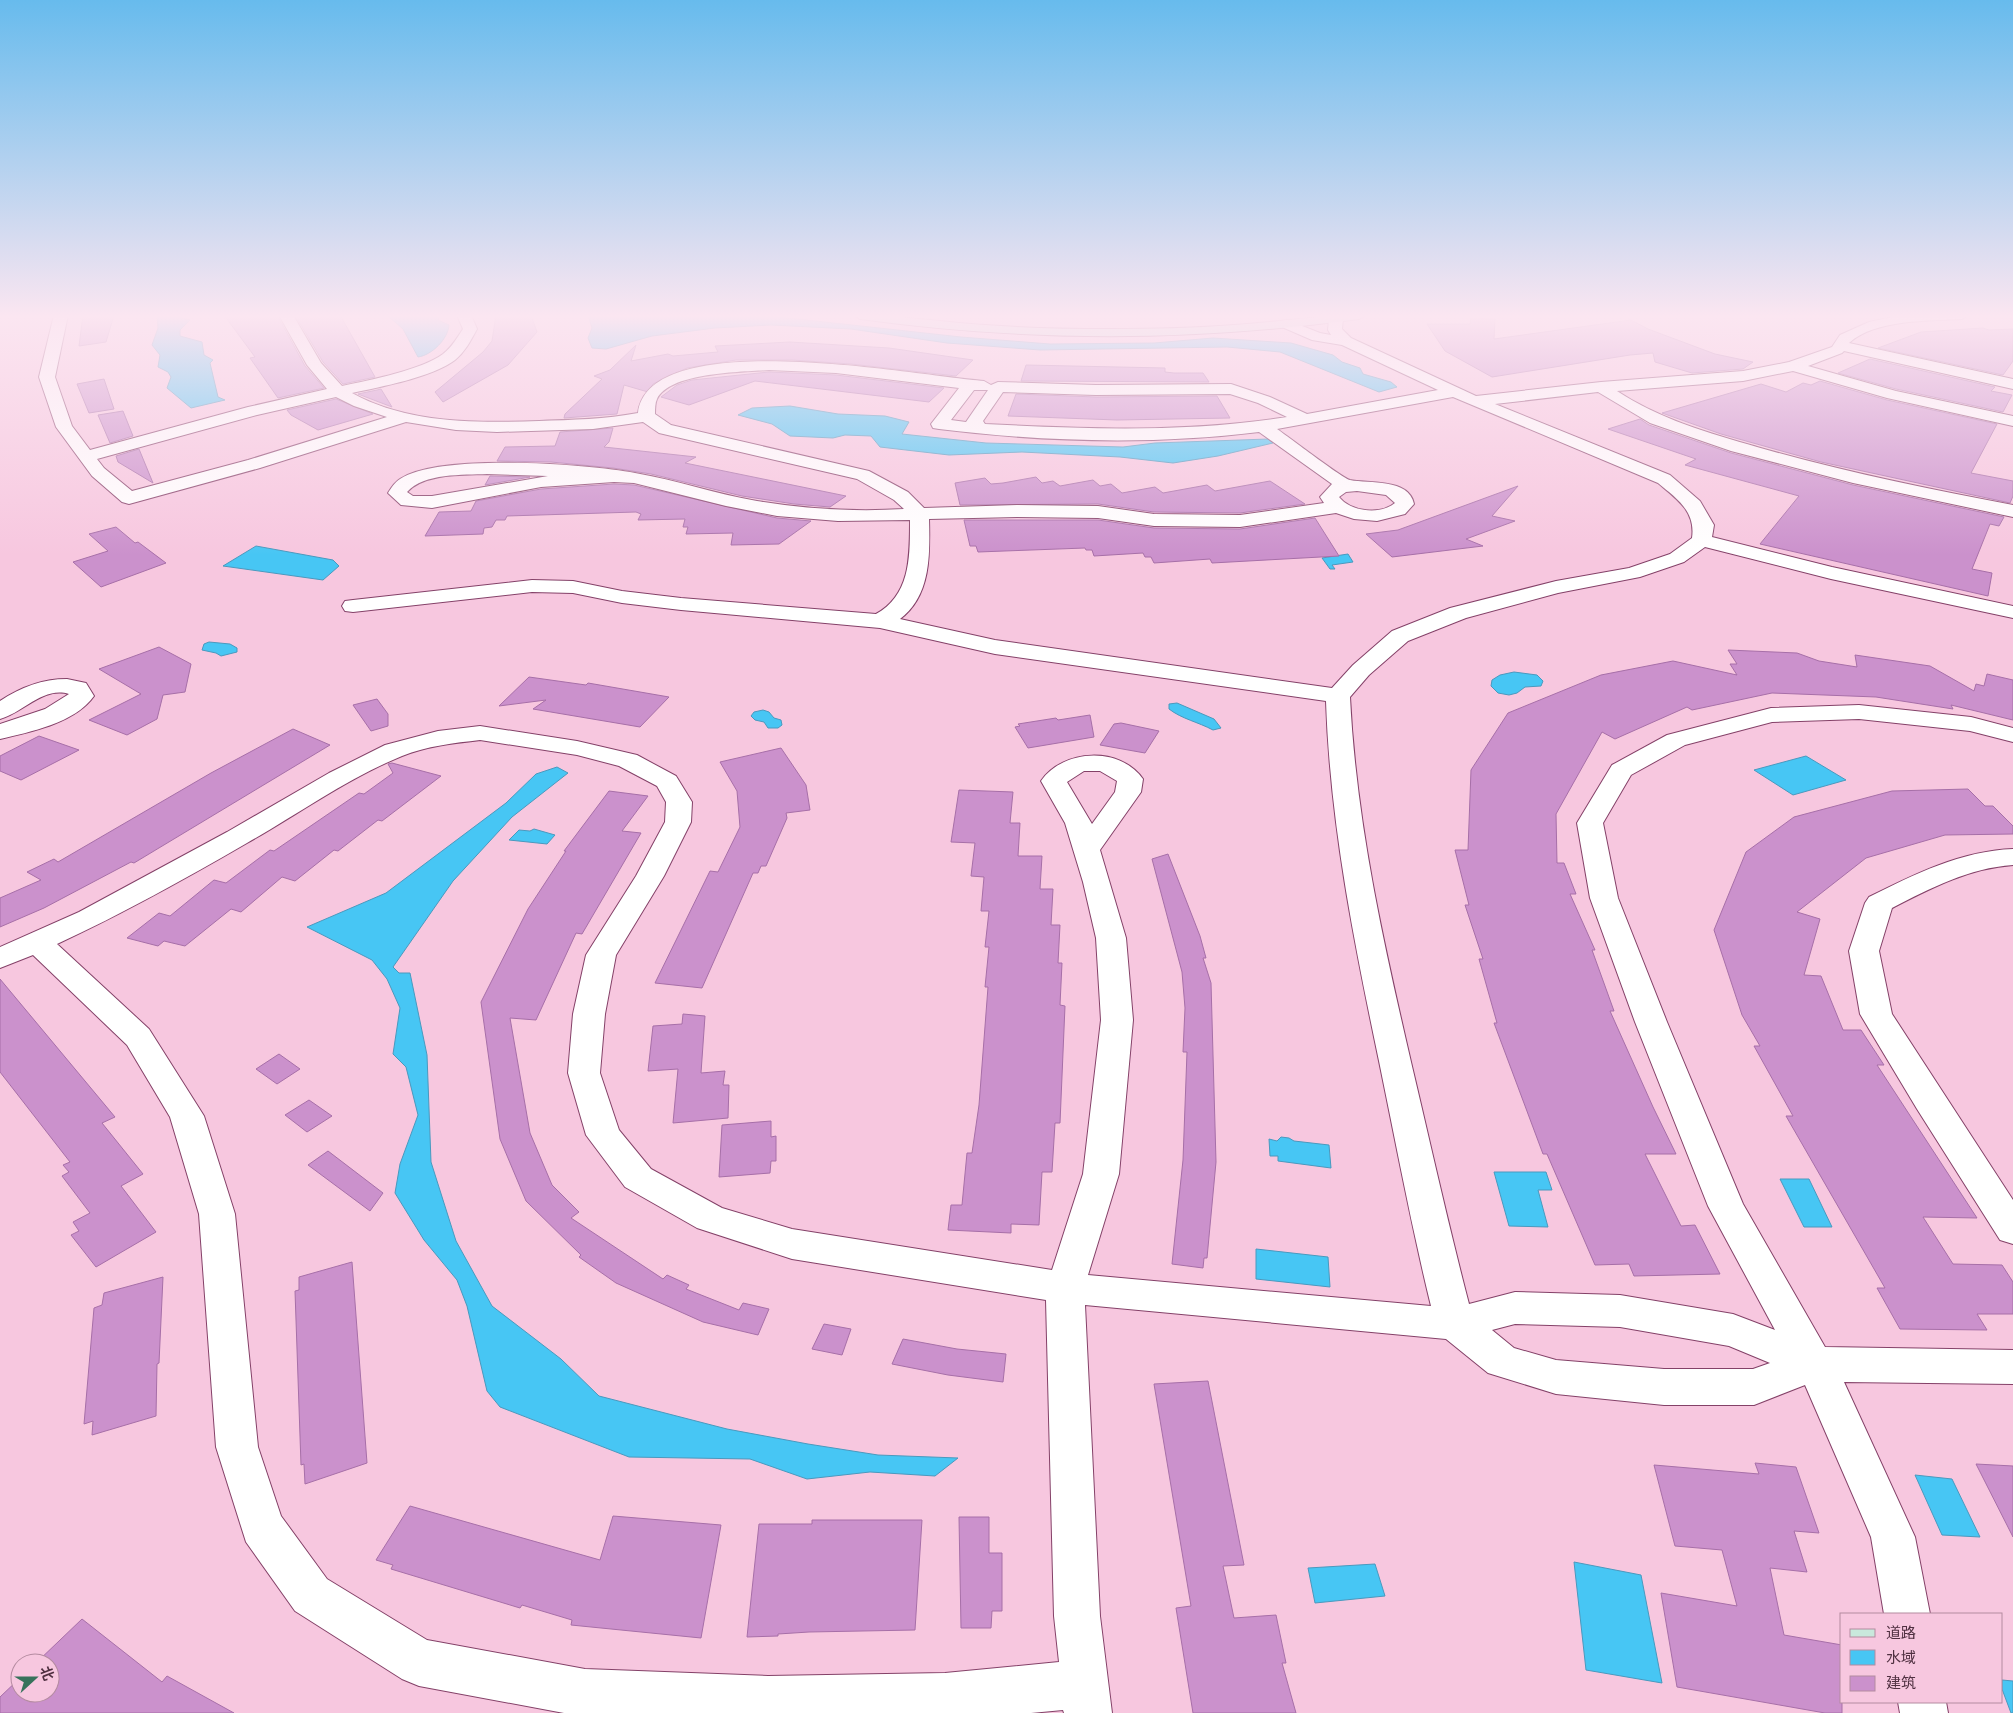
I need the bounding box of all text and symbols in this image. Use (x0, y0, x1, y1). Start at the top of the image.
legend (1840, 1613, 2003, 1703)
text: 道路 (1886, 1624, 1916, 1641)
text: 水域 (1886, 1649, 1916, 1666)
north arrow (10, 1653, 60, 1703)
text: 北 (37, 1664, 57, 1683)
text: 建筑 (1886, 1674, 1916, 1691)

